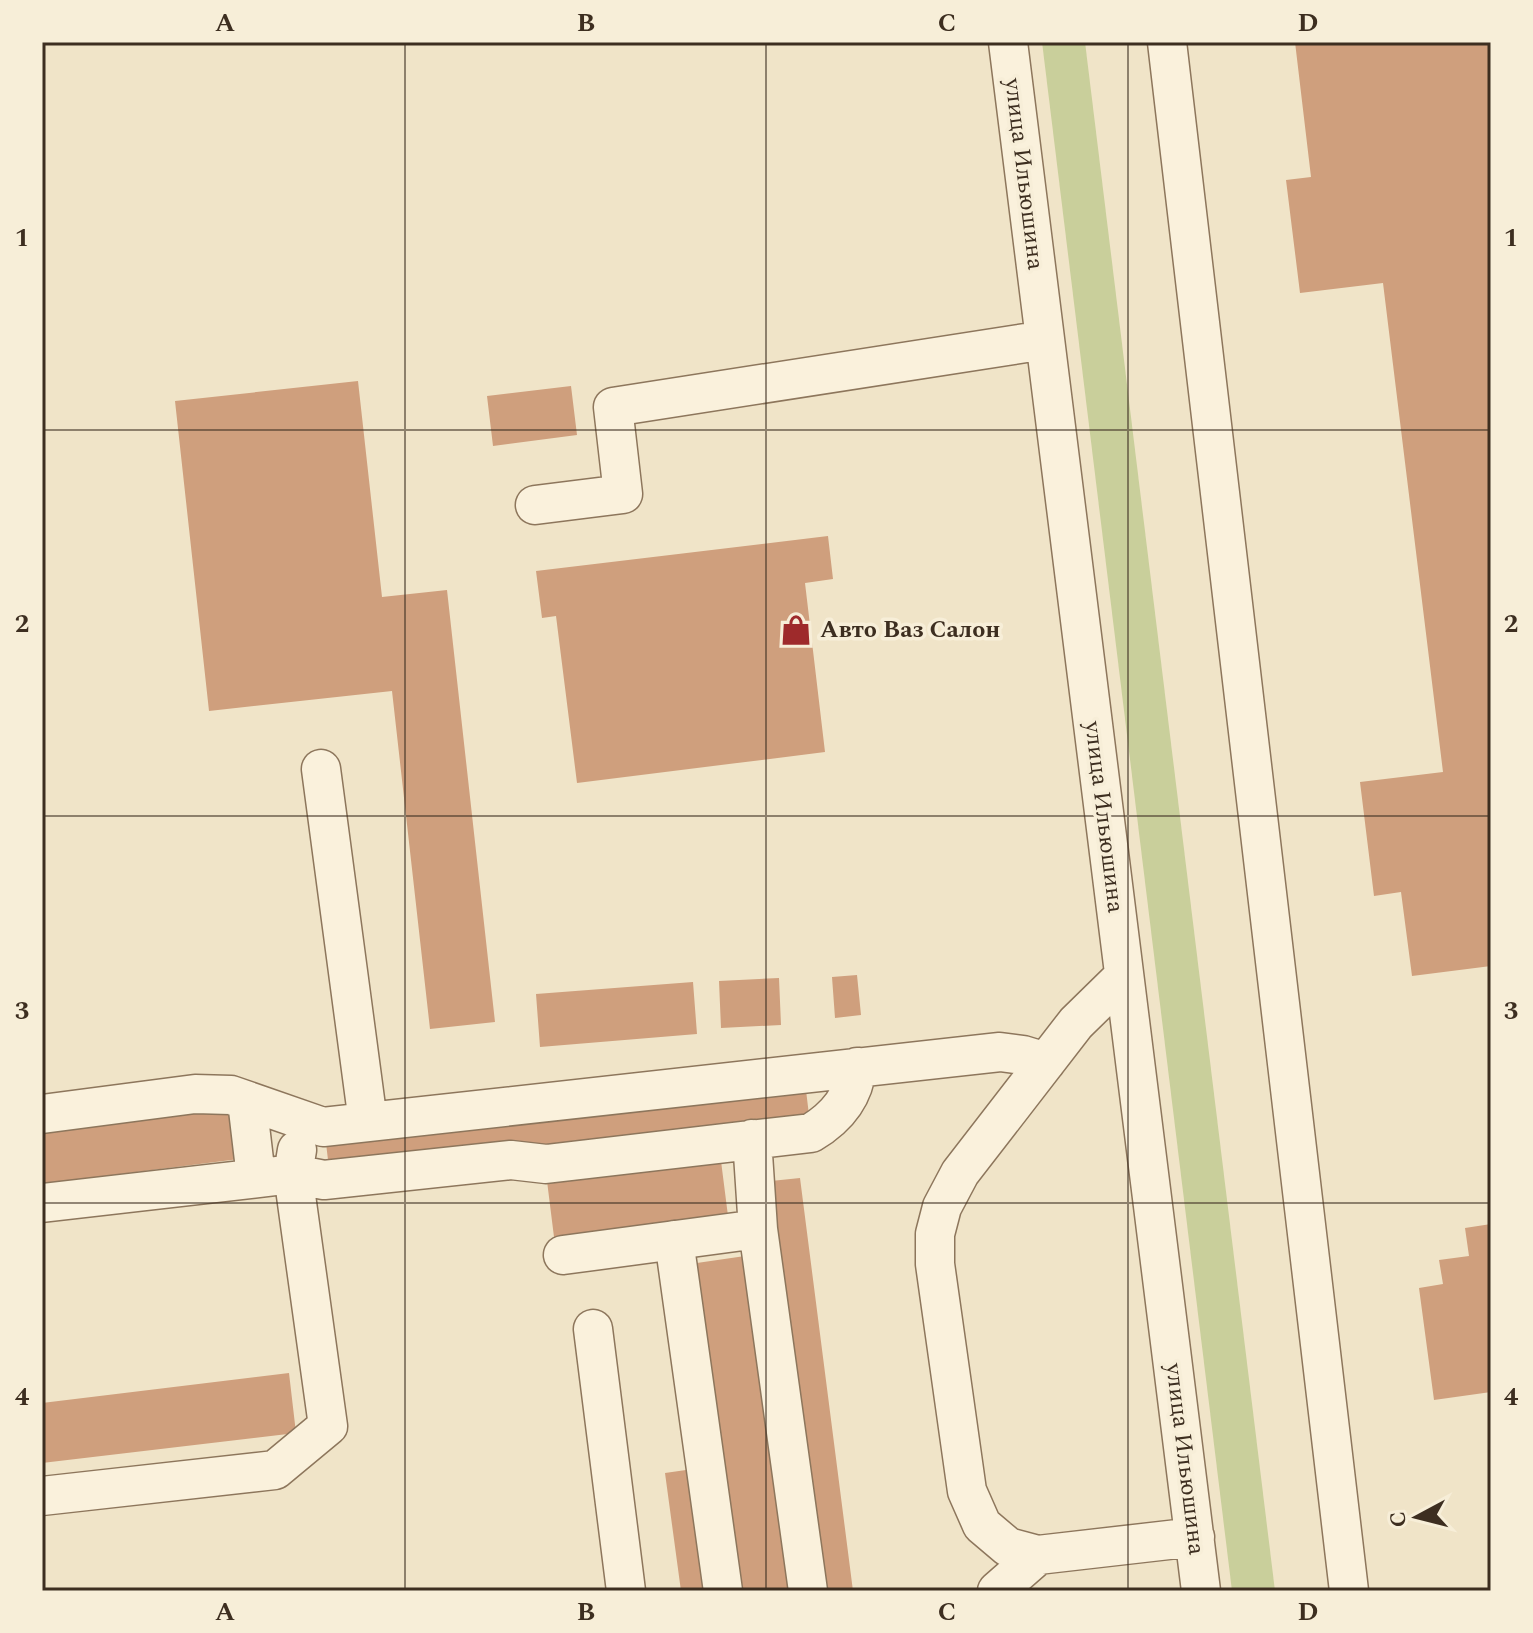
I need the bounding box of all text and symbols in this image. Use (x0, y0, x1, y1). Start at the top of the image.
text: A (215, 3, 235, 43)
text: B (577, 3, 595, 43)
text: C (938, 3, 956, 43)
text: D (1298, 3, 1318, 43)
street label: улица Ильюшина (994, 75, 1054, 272)
text: 1 (15, 218, 29, 258)
text: 1 (1504, 218, 1518, 258)
text: 2 (15, 604, 29, 644)
text: 2 (1504, 604, 1518, 644)
place label: Авто Ваз Салон (820, 612, 1000, 648)
shop icon: Авто Ваз Салон (779, 613, 813, 647)
street label: улица Ильюшина (1074, 718, 1134, 915)
text: 3 (15, 991, 29, 1031)
text: 3 (1504, 991, 1518, 1031)
street label: улица Ильюшина (1155, 1360, 1215, 1557)
text: 4 (15, 1377, 30, 1417)
text: 4 (1504, 1377, 1519, 1417)
north arrow (1377, 1477, 1457, 1557)
text: С (1381, 1509, 1416, 1529)
text: A (215, 1592, 235, 1632)
text: B (577, 1592, 595, 1632)
text: C (938, 1592, 956, 1632)
text: D (1298, 1592, 1318, 1632)

